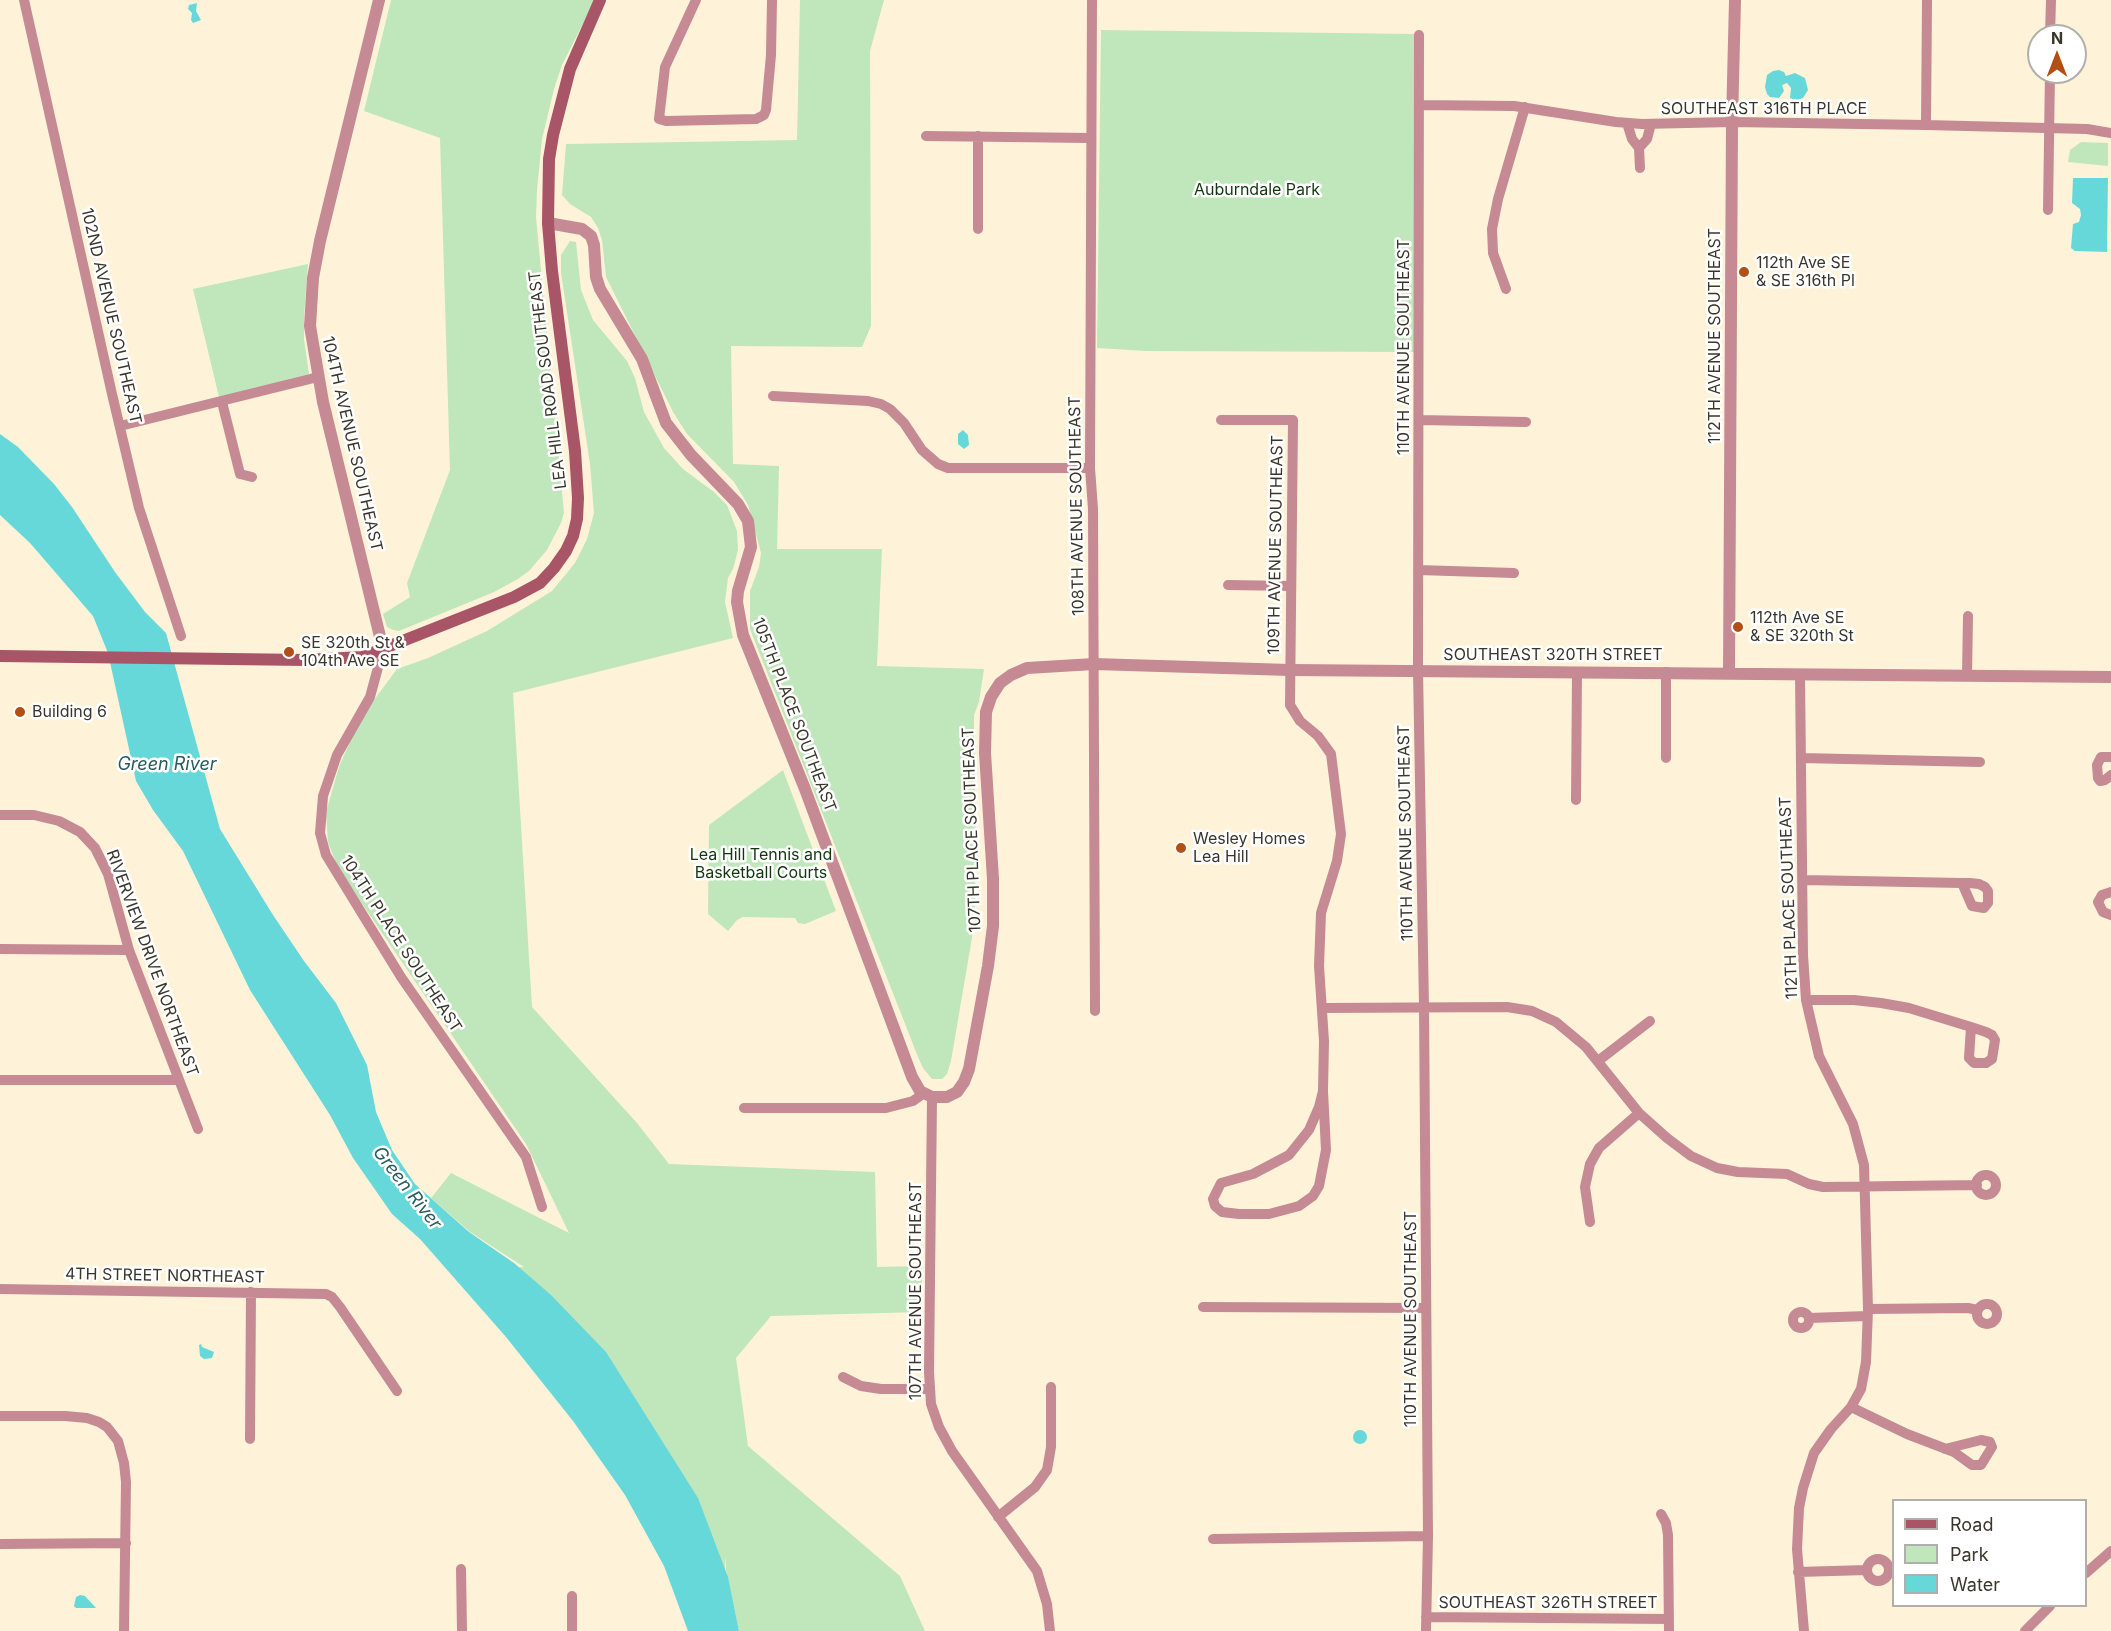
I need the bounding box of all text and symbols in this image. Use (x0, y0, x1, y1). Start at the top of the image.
north arrow (2027, 24, 2087, 84)
text: N (2051, 28, 2063, 48)
street label: SOUTHEAST 316TH PLACE (1661, 99, 1867, 119)
park label: Auburndale Park (1194, 180, 1320, 200)
street label: 102ND AVENUE SOUTHEAST (77, 206, 145, 426)
street label: 112TH AVENUE SOUTHEAST (1705, 228, 1725, 444)
street label: 110TH AVENUE SOUTHEAST (1394, 239, 1414, 455)
place label: 112th Ave SE & SE 316th Pl (1756, 253, 1855, 291)
marker: 112th Ave SE & SE 316th Pl (1737, 265, 1751, 279)
street label: LEA HILL ROAD SOUTHEAST (525, 270, 571, 490)
street label: 104TH AVENUE SOUTHEAST (318, 335, 386, 553)
street label: 108TH AVENUE SOUTHEAST (1065, 396, 1089, 616)
street label: 109TH AVENUE SOUTHEAST (1264, 435, 1288, 655)
place label: 112th Ave SE & SE 320th St (1750, 608, 1854, 646)
street label: 105TH PLACE SOUTHEAST (748, 615, 840, 815)
marker: 112th Ave SE & SE 320th St (1731, 620, 1745, 634)
place label: SE 320th St & 104th Ave SE (301, 633, 405, 671)
marker: SE 320th St & 104th Ave SE (282, 645, 296, 659)
street label: SOUTHEAST 320TH STREET (1443, 645, 1663, 665)
place label: Building 6 (32, 702, 107, 722)
marker: Building 6 (13, 705, 27, 719)
street label: 110TH AVENUE SOUTHEAST (1395, 725, 1417, 941)
street label: 107TH PLACE SOUTHEAST (959, 727, 985, 933)
water label: Green River (117, 754, 217, 776)
street label: 112TH PLACE SOUTHEAST (1776, 796, 1802, 1000)
place label: Wesley Homes Lea Hill (1193, 829, 1305, 867)
marker: Wesley Homes Lea Hill (1174, 841, 1188, 855)
park label: Lea Hill Tennis and Basketball Courts (690, 845, 832, 883)
street label: RIVERVIEW DRIVE NORTHEAST (102, 847, 202, 1079)
street label: 104TH PLACE SOUTHEAST (337, 852, 465, 1036)
water label: Green River (368, 1142, 446, 1234)
street label: 107TH AVENUE SOUTHEAST (906, 1182, 926, 1400)
street label: 110TH AVENUE SOUTHEAST (1401, 1211, 1421, 1427)
street label: 4TH STREET NORTHEAST (65, 1265, 265, 1287)
legend (1892, 1499, 2087, 1607)
text: Road (1950, 1514, 1993, 1535)
text: Park (1950, 1544, 1989, 1565)
text: Water (1950, 1574, 2000, 1595)
street label: SOUTHEAST 326TH STREET (1438, 1593, 1658, 1613)

